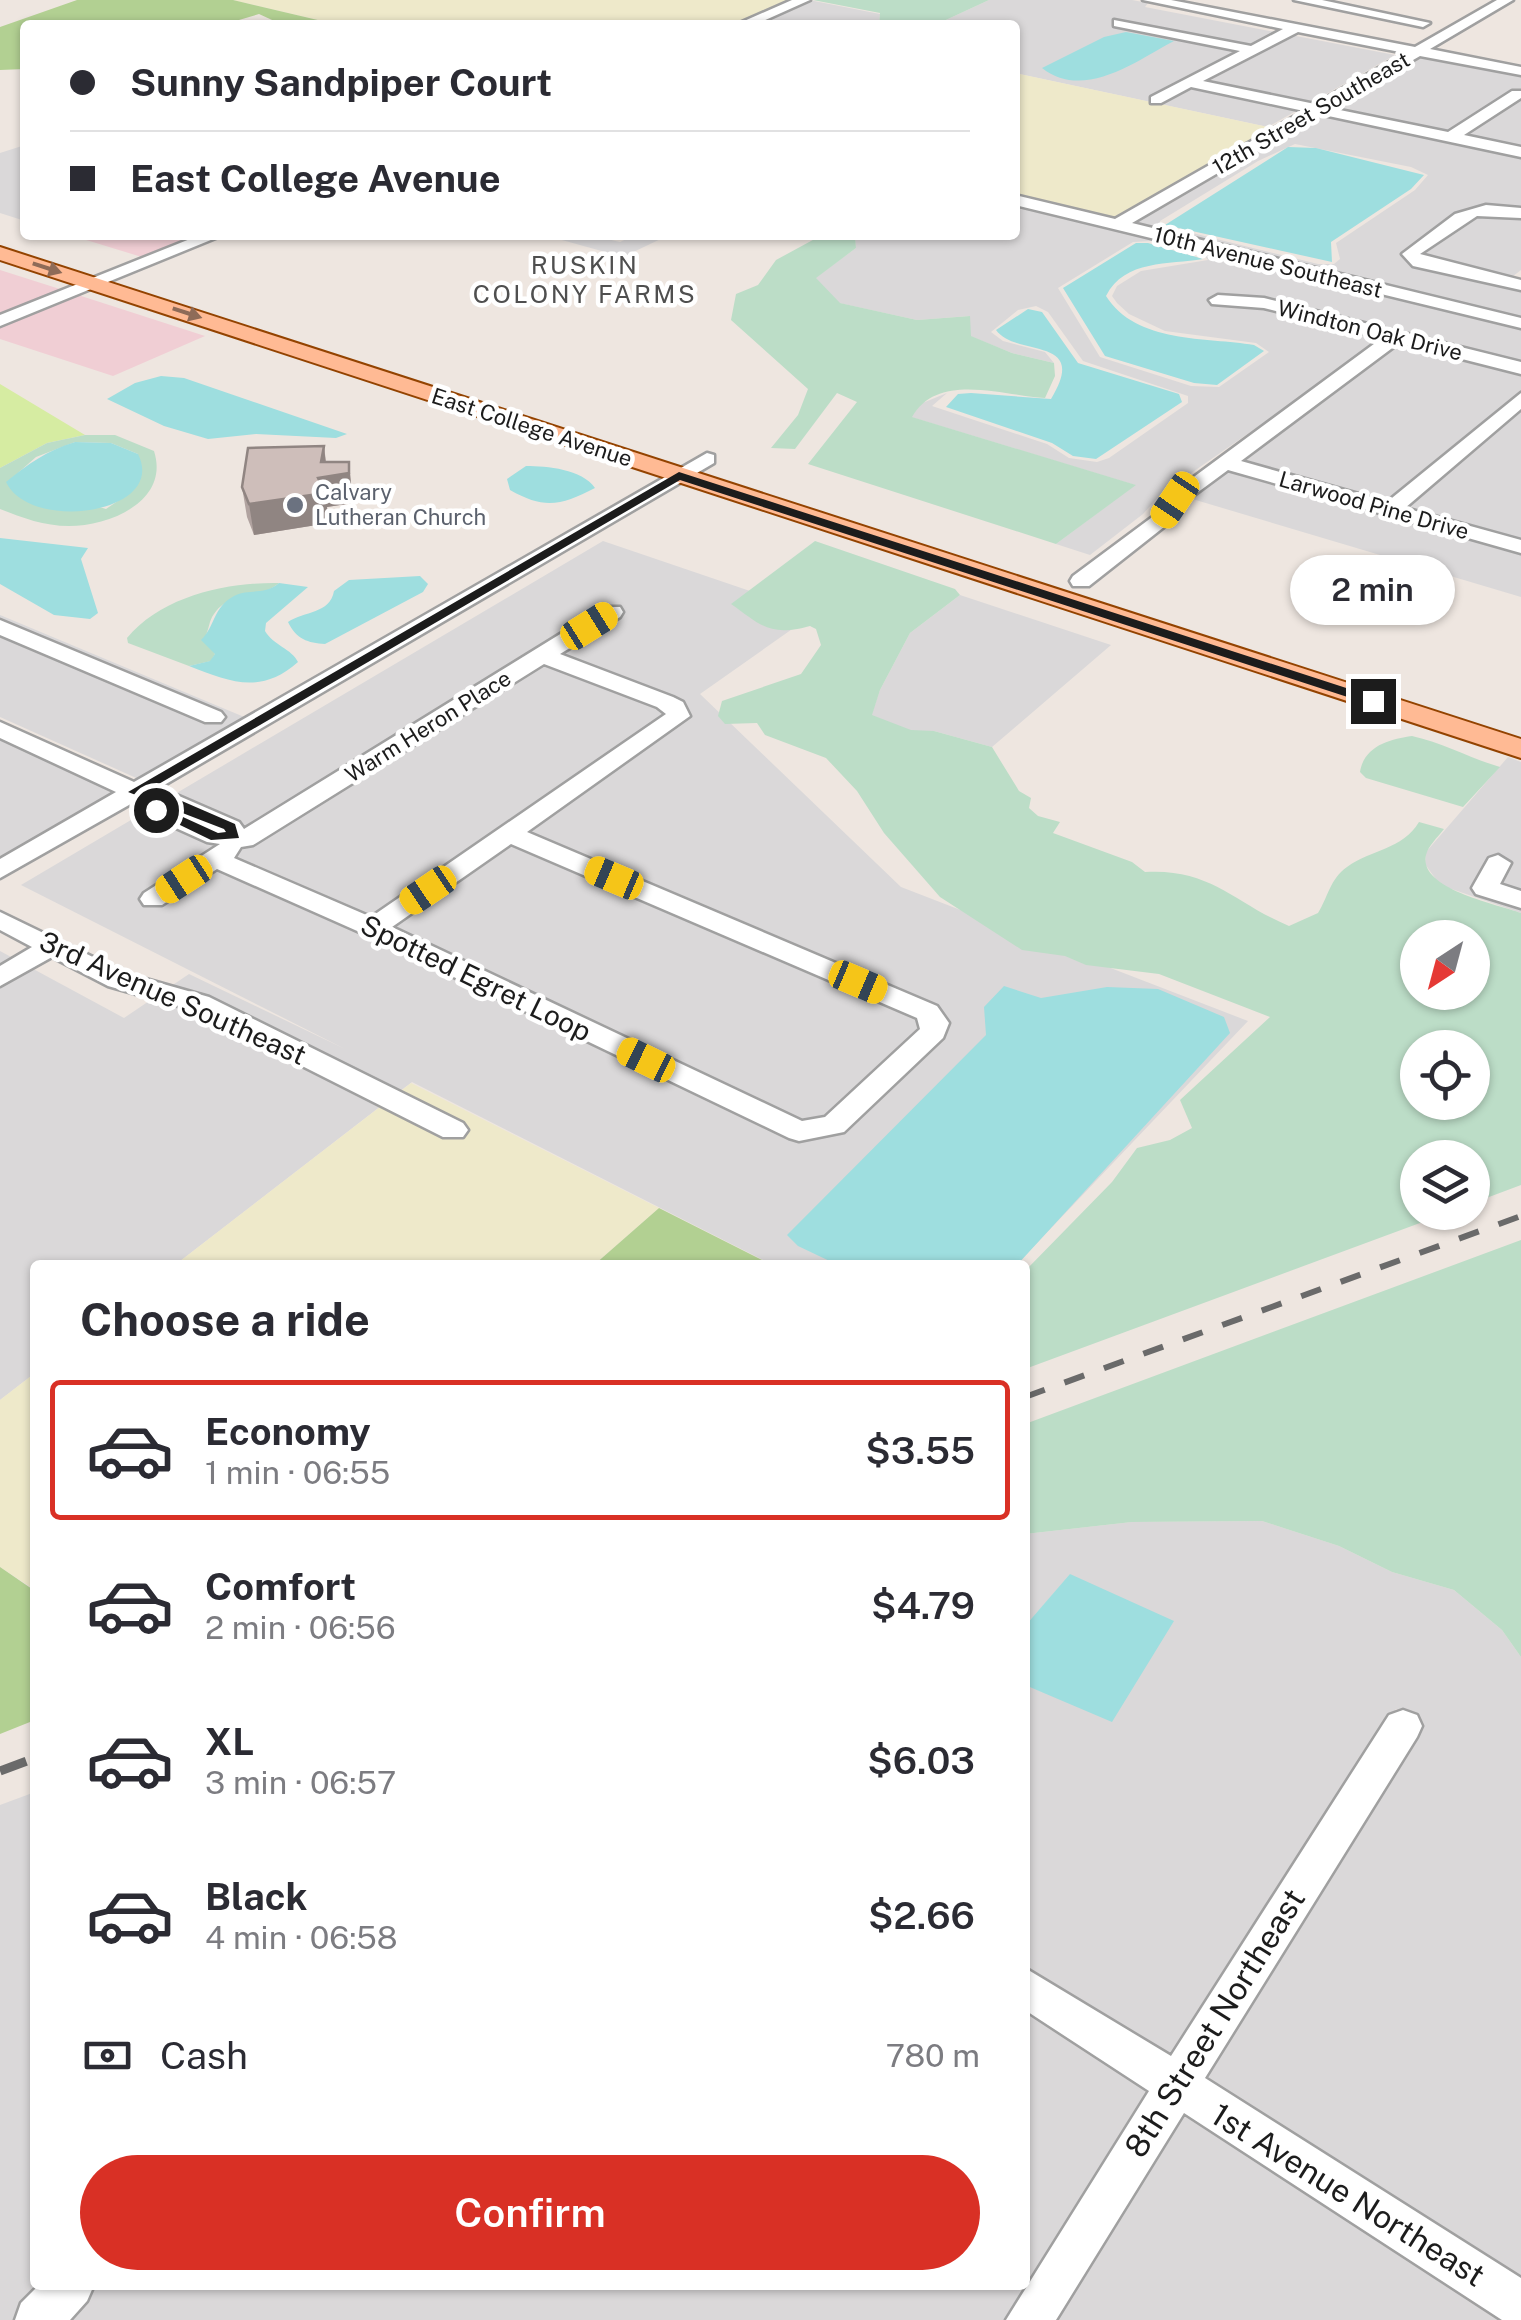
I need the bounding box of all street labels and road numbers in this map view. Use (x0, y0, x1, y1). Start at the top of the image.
street label: 12th Street Southeast (1208, 46, 1414, 180)
street label: 10th Avenue Southeast (1151, 221, 1385, 303)
street label: Windton Oak Drive (1275, 294, 1465, 366)
street label: East College Avenue (428, 382, 636, 472)
street label: Larwood Pine Drive (1276, 465, 1472, 545)
street label: Warm Heron Place (340, 665, 516, 787)
street label: Spotted Egret Loop (356, 907, 597, 1048)
street label: 3rd Avenue Southeast (35, 924, 312, 1071)
street label: 8th Street Northeast (1117, 1882, 1312, 2164)
street label: 1st Avenue Northeast (1205, 2095, 1492, 2294)

